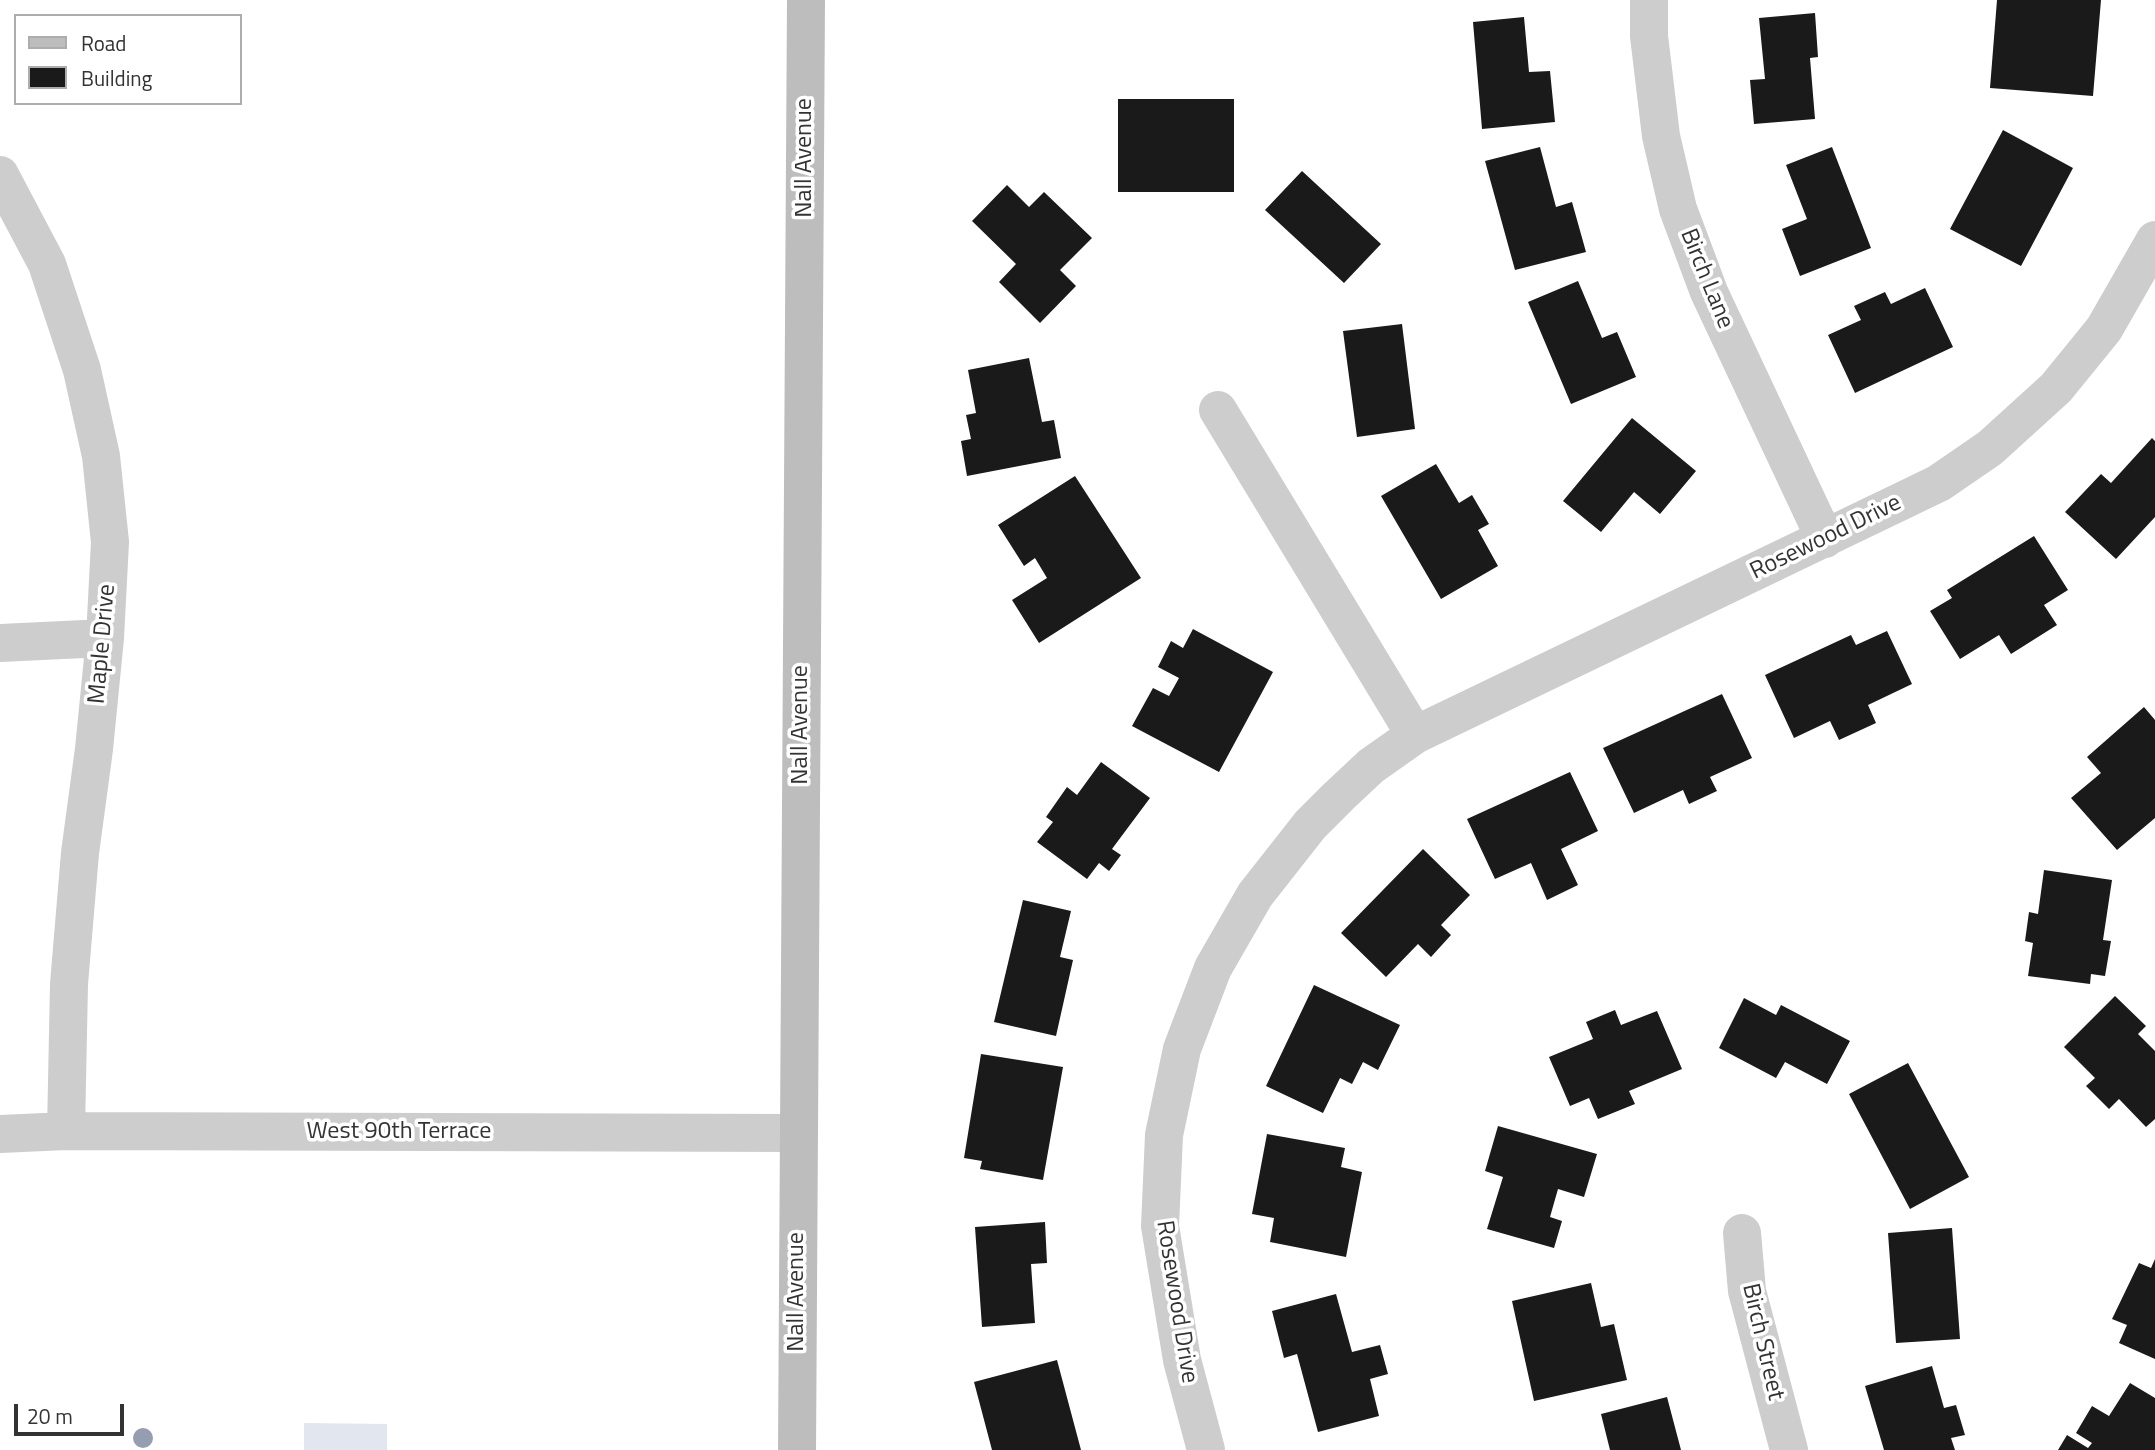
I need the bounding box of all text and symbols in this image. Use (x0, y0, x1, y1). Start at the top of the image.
legend (14, 14, 242, 105)
text: Road (81, 27, 126, 59)
text: Building (81, 62, 152, 94)
street label: Nall Avenue (791, 98, 819, 218)
street label: Birch Lane (1673, 225, 1739, 333)
street label: Rosewood Drive (1746, 489, 1906, 587)
street label: Maple Drive (83, 583, 123, 705)
street label: Nall Avenue (787, 665, 815, 785)
street label: West 90th Terrace (307, 1118, 491, 1146)
street label: Rosewood Drive (1149, 1219, 1203, 1385)
street label: Nall Avenue (783, 1232, 811, 1352)
street label: Birch Street (1735, 1281, 1789, 1403)
scale bar (18, 1390, 128, 1434)
text: 20 m (27, 1400, 73, 1432)

